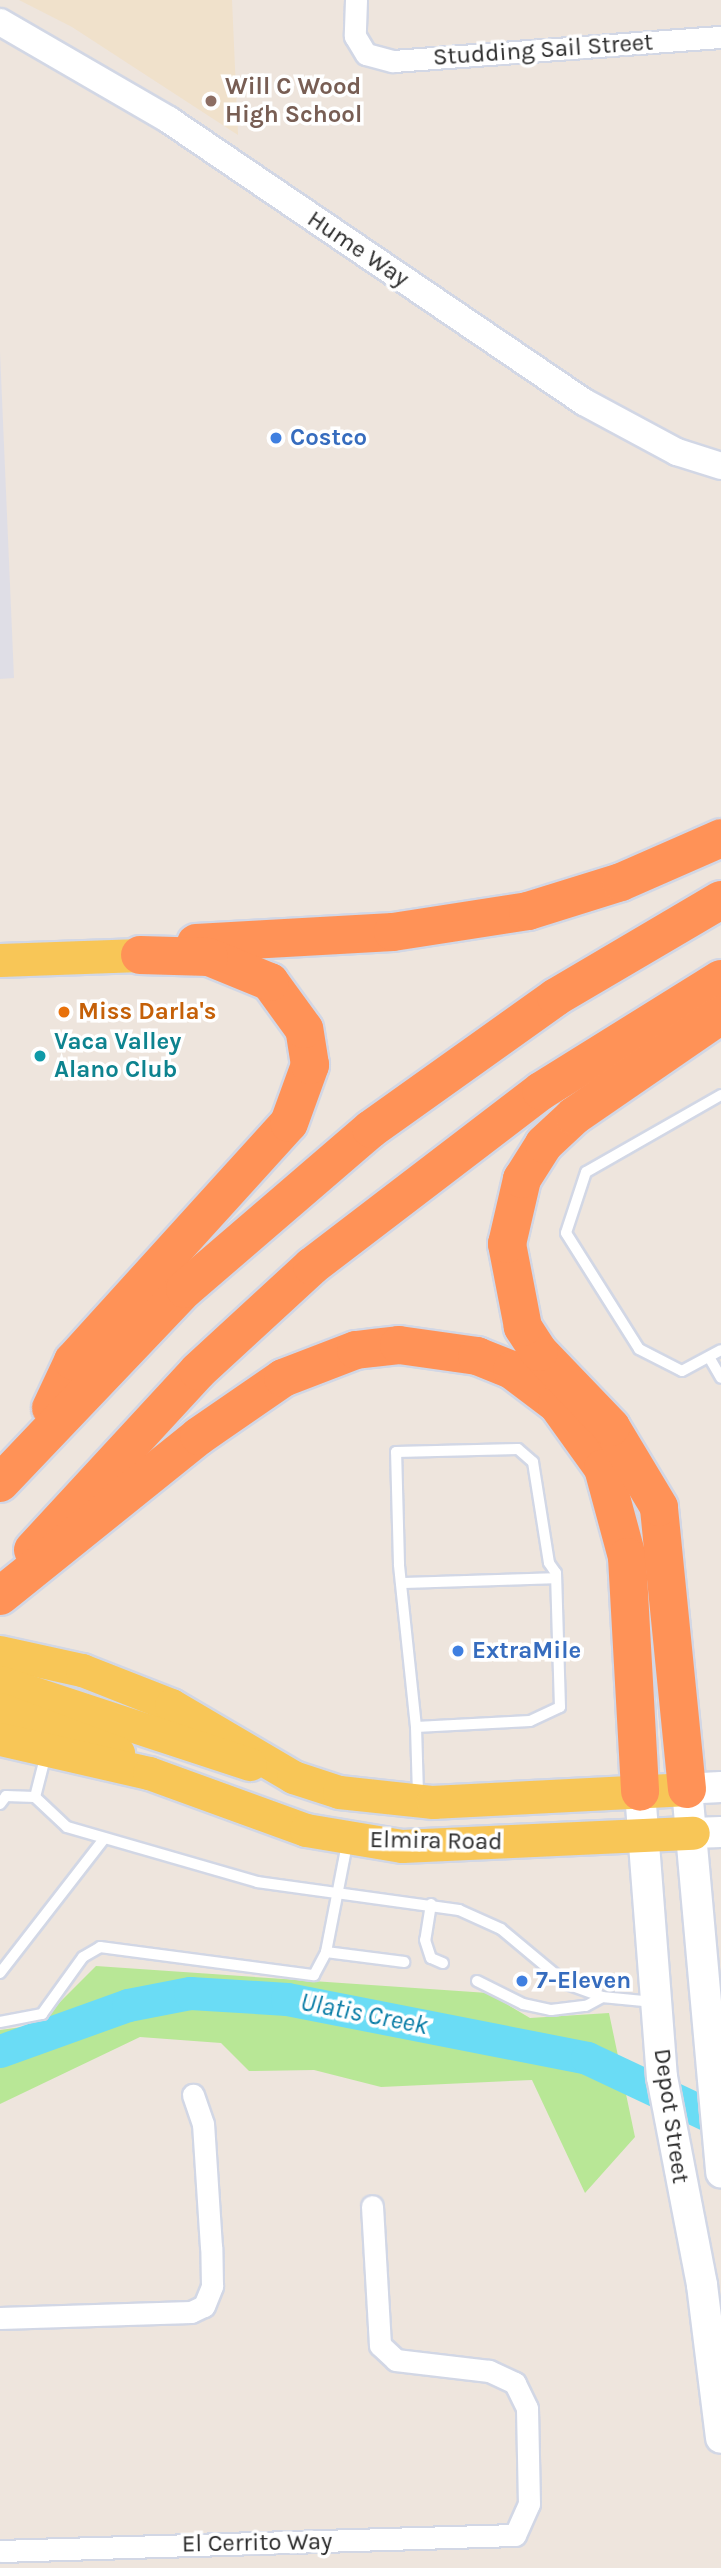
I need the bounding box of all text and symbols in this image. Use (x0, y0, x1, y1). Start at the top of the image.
street label: Studding Sail Street (432, 28, 654, 72)
place label: Will C Wood High School (225, 73, 362, 129)
marker: Will C Wood High School (203, 93, 219, 109)
street label: Hume Way (302, 205, 414, 293)
place label: Costco (290, 424, 367, 452)
marker: Costco (268, 430, 284, 446)
place label: Miss Darla's (78, 998, 217, 1026)
marker: Miss Darla's (56, 1004, 72, 1020)
place label: Vaca Valley Alano Club (54, 1028, 181, 1084)
marker: Vaca Valley Alano Club (32, 1048, 48, 1064)
place label: ExtraMile (472, 1637, 581, 1665)
marker: ExtraMile (450, 1643, 466, 1659)
street label: Elmira Road (369, 1825, 503, 1857)
place label: 7-Eleven (536, 1967, 631, 1995)
marker: 7-Eleven (514, 1973, 530, 1989)
water label: Ulatis Creek (298, 1986, 430, 2042)
street label: Depot Street (647, 2047, 695, 2185)
street label: El Cerrito Way (182, 2527, 332, 2559)

